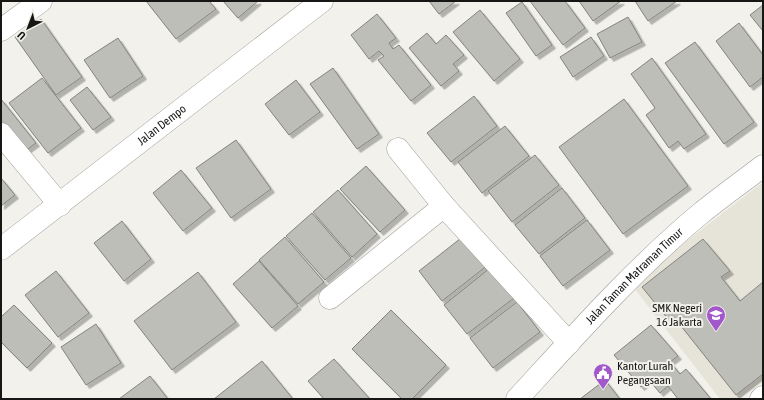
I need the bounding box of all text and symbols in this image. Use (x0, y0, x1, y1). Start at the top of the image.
north arrow (8, 8, 48, 48)
text: U (15, 29, 28, 42)
street label: Jalan Dempo (134, 101, 189, 148)
street label: Jalan Taman Matraman Timur (583, 225, 686, 327)
place label: SMK Negeri 16 Jakarta (652, 301, 702, 329)
school or university icon: SMK Negeri 16 Jakarta (705, 304, 727, 332)
place label: Kantor Lurah Pegangsaan (617, 359, 673, 387)
public building icon: Kantor Lurah Pegangsaan (592, 362, 614, 390)

